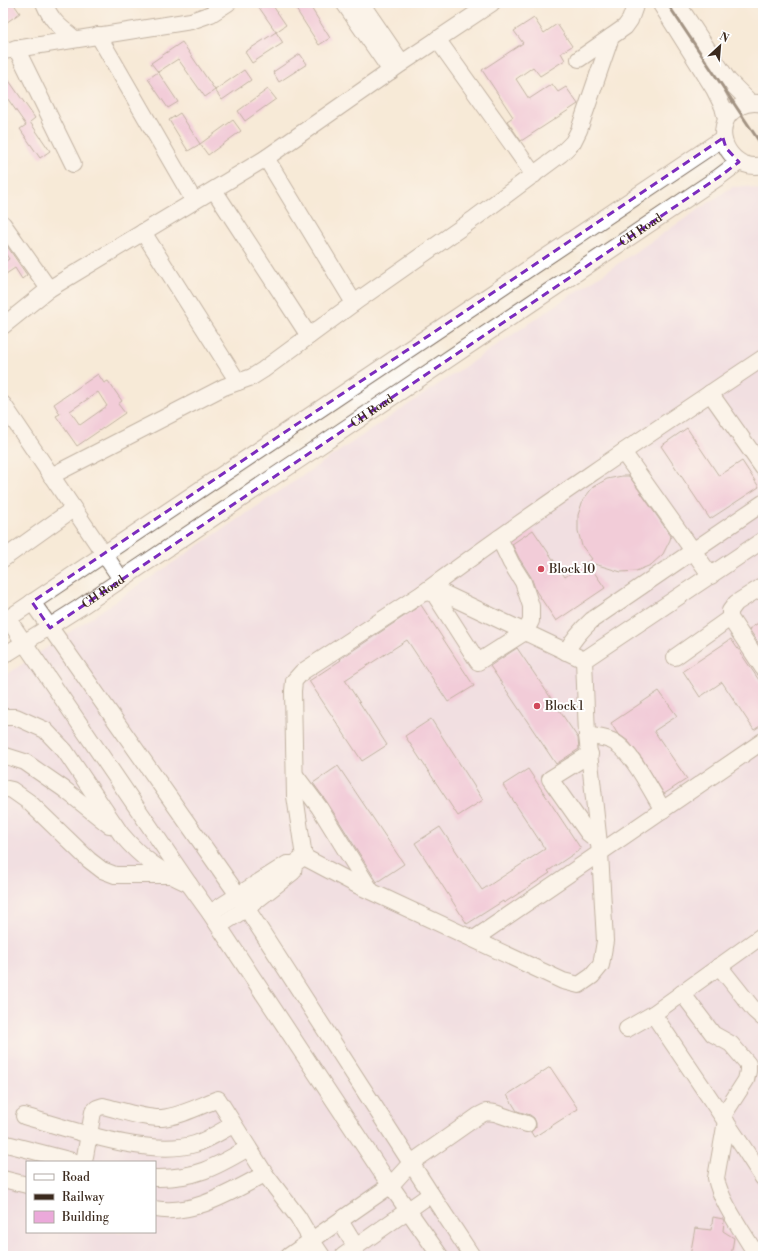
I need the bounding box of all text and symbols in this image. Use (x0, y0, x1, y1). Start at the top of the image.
north arrow (700, 26, 740, 66)
text: N (717, 30, 731, 46)
street label: CH Road (616, 210, 665, 250)
street label: CH Road (348, 391, 396, 430)
place label: Block 10 (548, 562, 595, 577)
marker: Block 10 (536, 564, 546, 574)
street label: CH Road (79, 572, 128, 611)
place label: Block 1 (544, 699, 585, 714)
marker: Block 1 (532, 701, 542, 711)
legend (26, 1161, 156, 1233)
text: Road (62, 1170, 90, 1185)
text: Railway (62, 1190, 104, 1205)
text: Building (61, 1210, 110, 1225)

